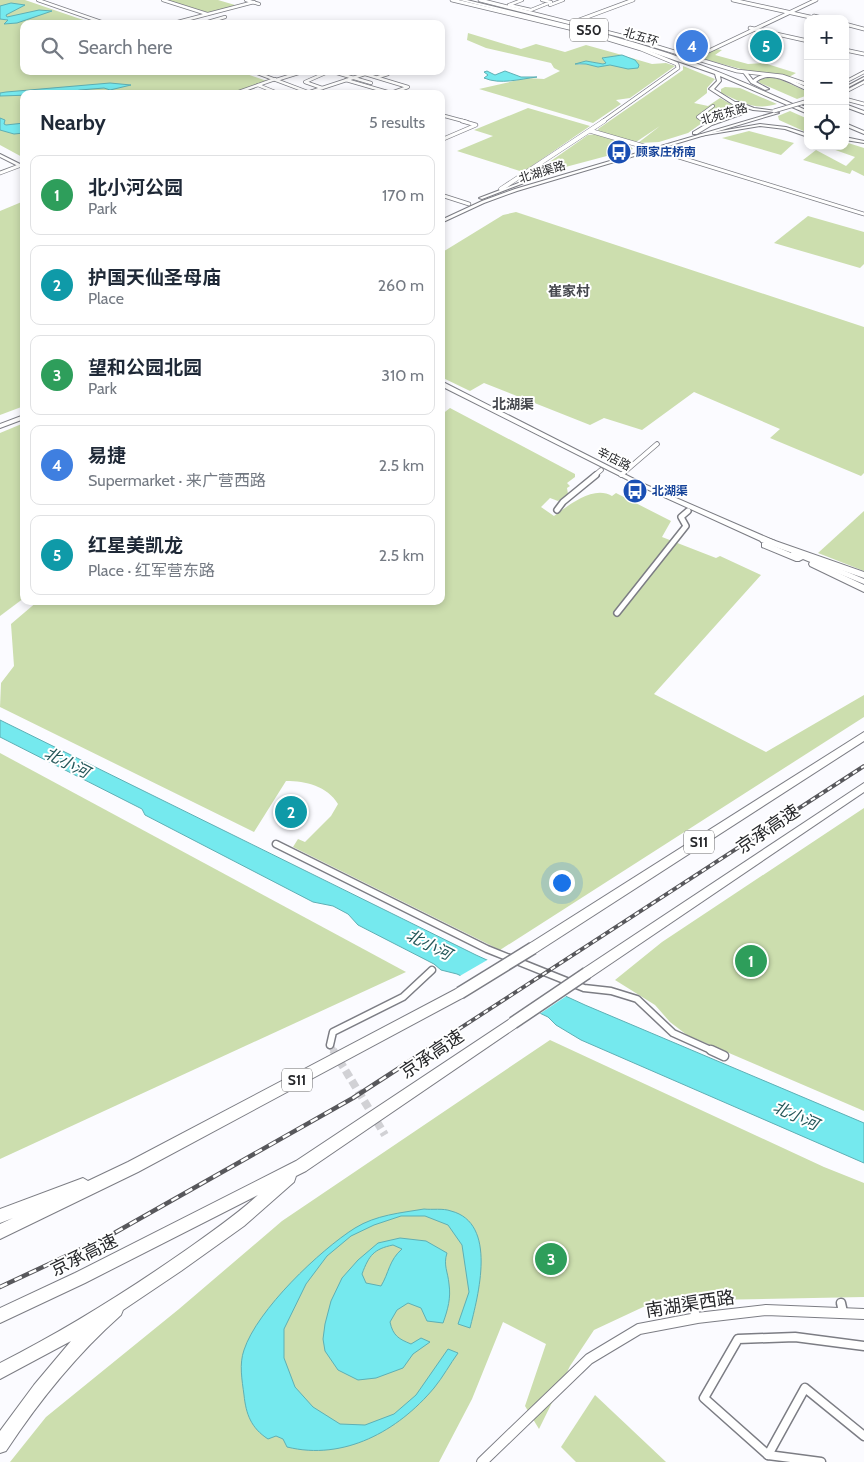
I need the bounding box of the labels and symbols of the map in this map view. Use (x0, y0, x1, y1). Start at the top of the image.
road number: S50 (570, 18, 608, 42)
street label: 北五环 (622, 24, 661, 49)
pin: 4 (676, 27, 708, 65)
pin: 5 (750, 27, 782, 65)
street label: 北苑东路 (699, 100, 749, 127)
bus stop icon: 顾家庄桥南 (606, 139, 632, 165)
place label: 顾家庄桥南 (636, 144, 696, 159)
street label: 北湖渠路 (517, 157, 567, 186)
district label: 崔家村 (548, 282, 590, 300)
district label: 北湖渠 (492, 395, 534, 413)
street label: 辛店路 (595, 444, 634, 473)
bus stop icon: 北湖渠 (622, 478, 648, 504)
place label: 北湖渠 (652, 483, 688, 498)
water label: 北小河 (41, 743, 95, 783)
pin: 2 (275, 793, 307, 831)
street label: 京承高速 (732, 800, 804, 858)
road number: S11 (684, 830, 714, 854)
your location (549, 870, 575, 896)
water label: 北小河 (403, 925, 457, 965)
pin: 1 (735, 942, 767, 980)
street label: 京承高速 (396, 1025, 468, 1083)
road number: S11 (282, 1068, 312, 1092)
water label: 北小河 (770, 1097, 824, 1135)
street label: 京承高速 (47, 1229, 121, 1281)
pin: 3 (535, 1240, 567, 1278)
street label: 南湖渠西路 (644, 1286, 736, 1322)

